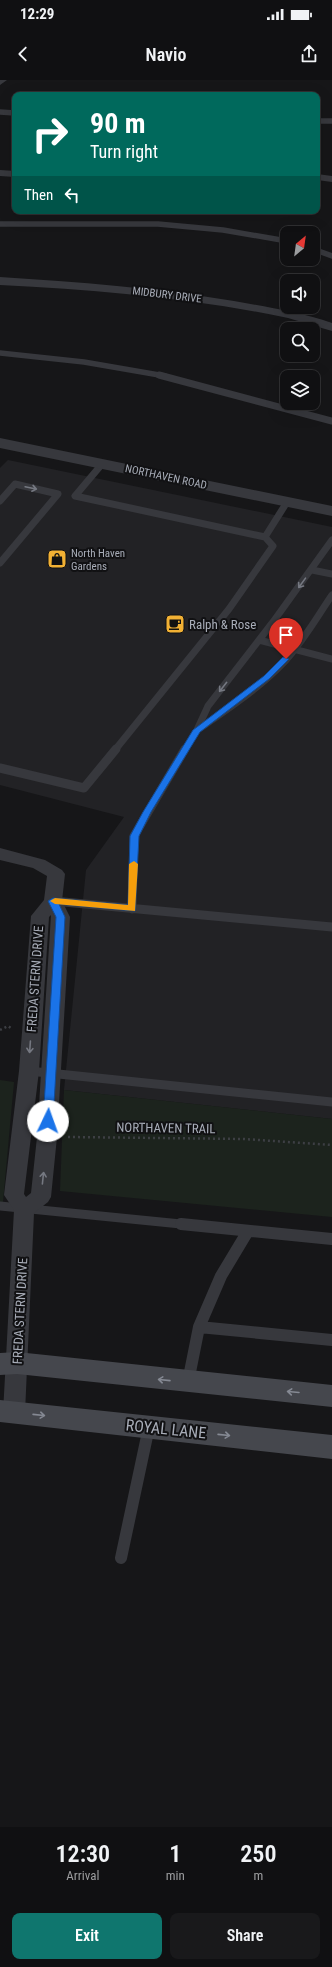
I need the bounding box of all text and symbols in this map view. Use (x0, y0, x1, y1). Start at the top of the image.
text: 12:29 (20, 5, 54, 23)
icon: back (12, 43, 34, 65)
icon: share (298, 43, 320, 65)
text: Navio (146, 44, 186, 65)
text: 90 m (90, 107, 146, 140)
icon: right (24, 108, 76, 160)
text: Turn right (90, 141, 158, 162)
icon: left (61, 184, 83, 206)
text: Then (24, 186, 53, 204)
north arrow (280, 226, 320, 266)
map controls (280, 226, 320, 410)
button: sound (280, 274, 320, 314)
street label: MIDBURY DRIVE (132, 284, 203, 306)
button: search (280, 322, 320, 362)
button: layers (280, 370, 320, 410)
street label: NORTHAVEN ROAD (124, 462, 208, 492)
one-way arrow (24, 484, 37, 492)
place label: North Haven Gardens (71, 547, 125, 573)
shop icon: North Haven Gardens (46, 548, 68, 570)
one-way arrow (297, 578, 306, 589)
cafe icon: Ralph & Rose (164, 613, 186, 635)
place label: Ralph & Rose (189, 617, 256, 632)
pin (269, 618, 303, 659)
icon: arrive (275, 624, 297, 646)
one-way arrow (218, 681, 227, 692)
street label: FREDA STERN DRIVE (24, 925, 46, 1033)
one-way arrow (27, 1040, 34, 1053)
position arrow (27, 1100, 69, 1142)
street label: NORTHAVEN TRAIL (116, 1120, 216, 1136)
one-way arrow (39, 1172, 47, 1185)
street label: FREDA STERN DRIVE (10, 1257, 30, 1365)
one-way arrow (158, 1376, 171, 1383)
one-way arrow (287, 1388, 300, 1396)
one-way arrow (32, 1412, 45, 1419)
street label: ROYAL LANE (125, 1415, 207, 1443)
one-way arrow (217, 1432, 230, 1439)
text: 12:30 (56, 1840, 110, 1868)
text: 1 (169, 1840, 181, 1868)
text: 250 (240, 1840, 276, 1868)
text: Arrival (66, 1868, 99, 1883)
text: min (166, 1868, 185, 1883)
text: m (253, 1868, 263, 1883)
button: Exit (12, 1913, 162, 1959)
button: Share (170, 1913, 320, 1959)

